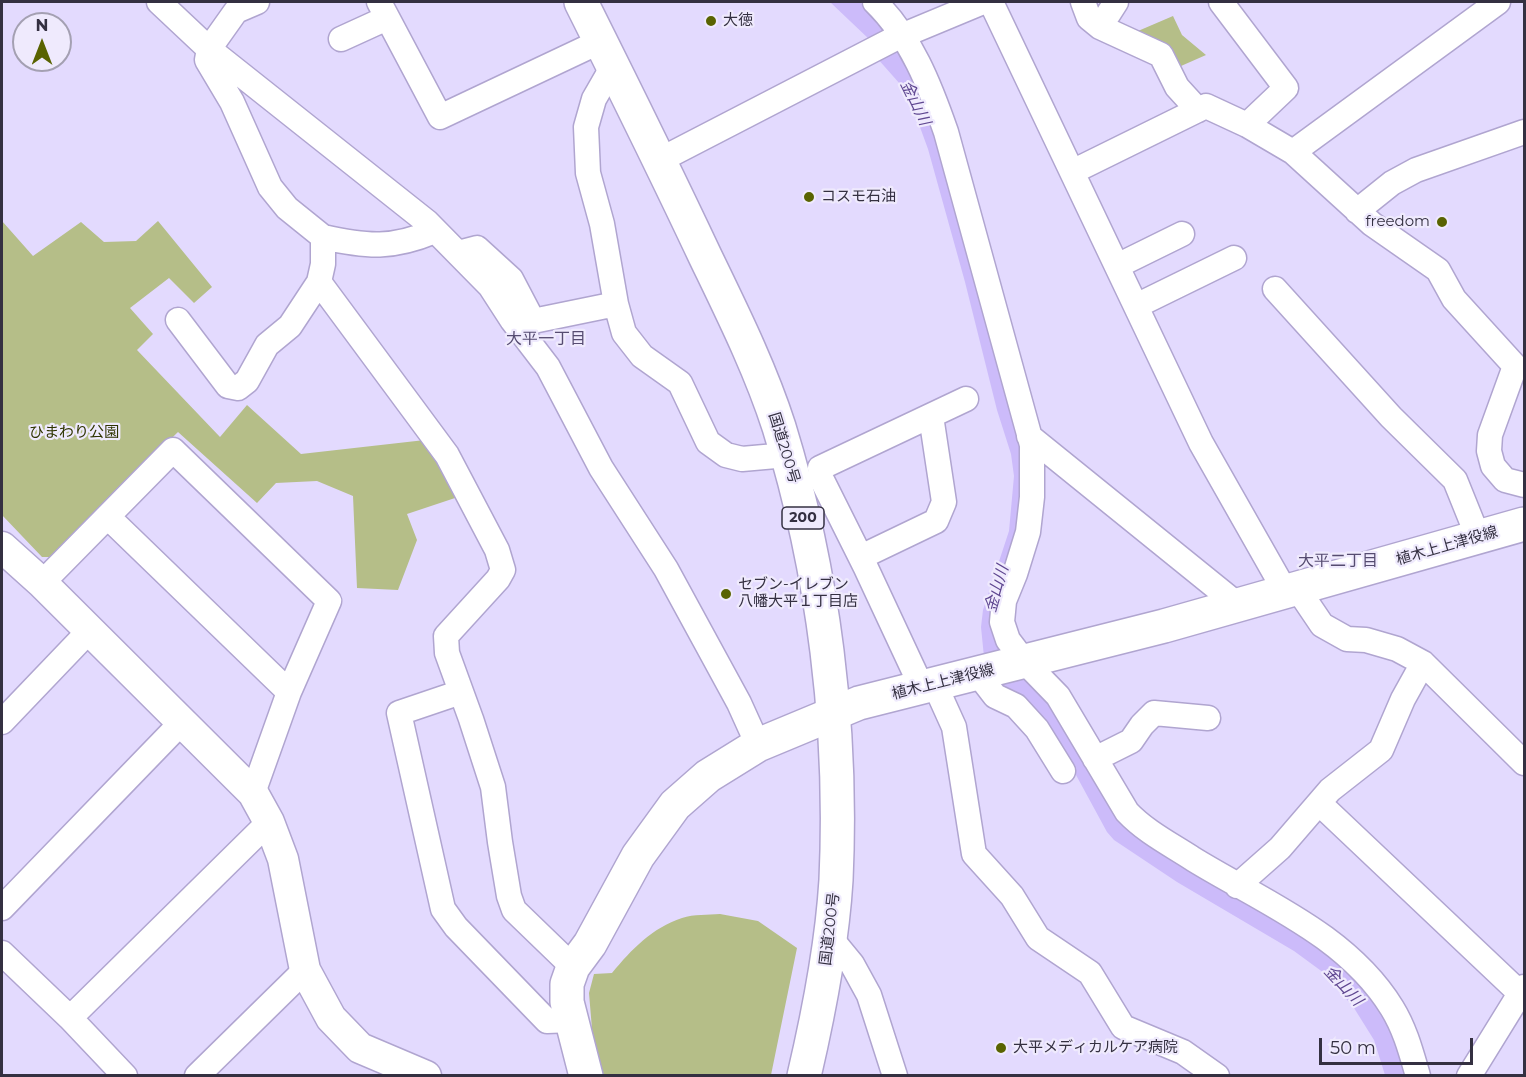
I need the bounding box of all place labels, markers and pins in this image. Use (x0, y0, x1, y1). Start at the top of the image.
place label: 大徳 (723, 12, 753, 30)
marker: 大徳 (704, 14, 718, 28)
place label: コスモ石油 (821, 188, 896, 206)
marker: コスモ石油 (802, 190, 816, 204)
place label: freedom (1365, 213, 1430, 231)
marker: freedom (1435, 215, 1449, 229)
place label: セブン-イレブン 八幡大平１丁目店 (738, 576, 858, 611)
marker: セブン-イレブン 八幡大平１丁目店 (719, 587, 733, 601)
place label: 大平メディカルケア病院 (1013, 1039, 1178, 1057)
marker: 大平メディカルケア病院 (994, 1041, 1008, 1055)

